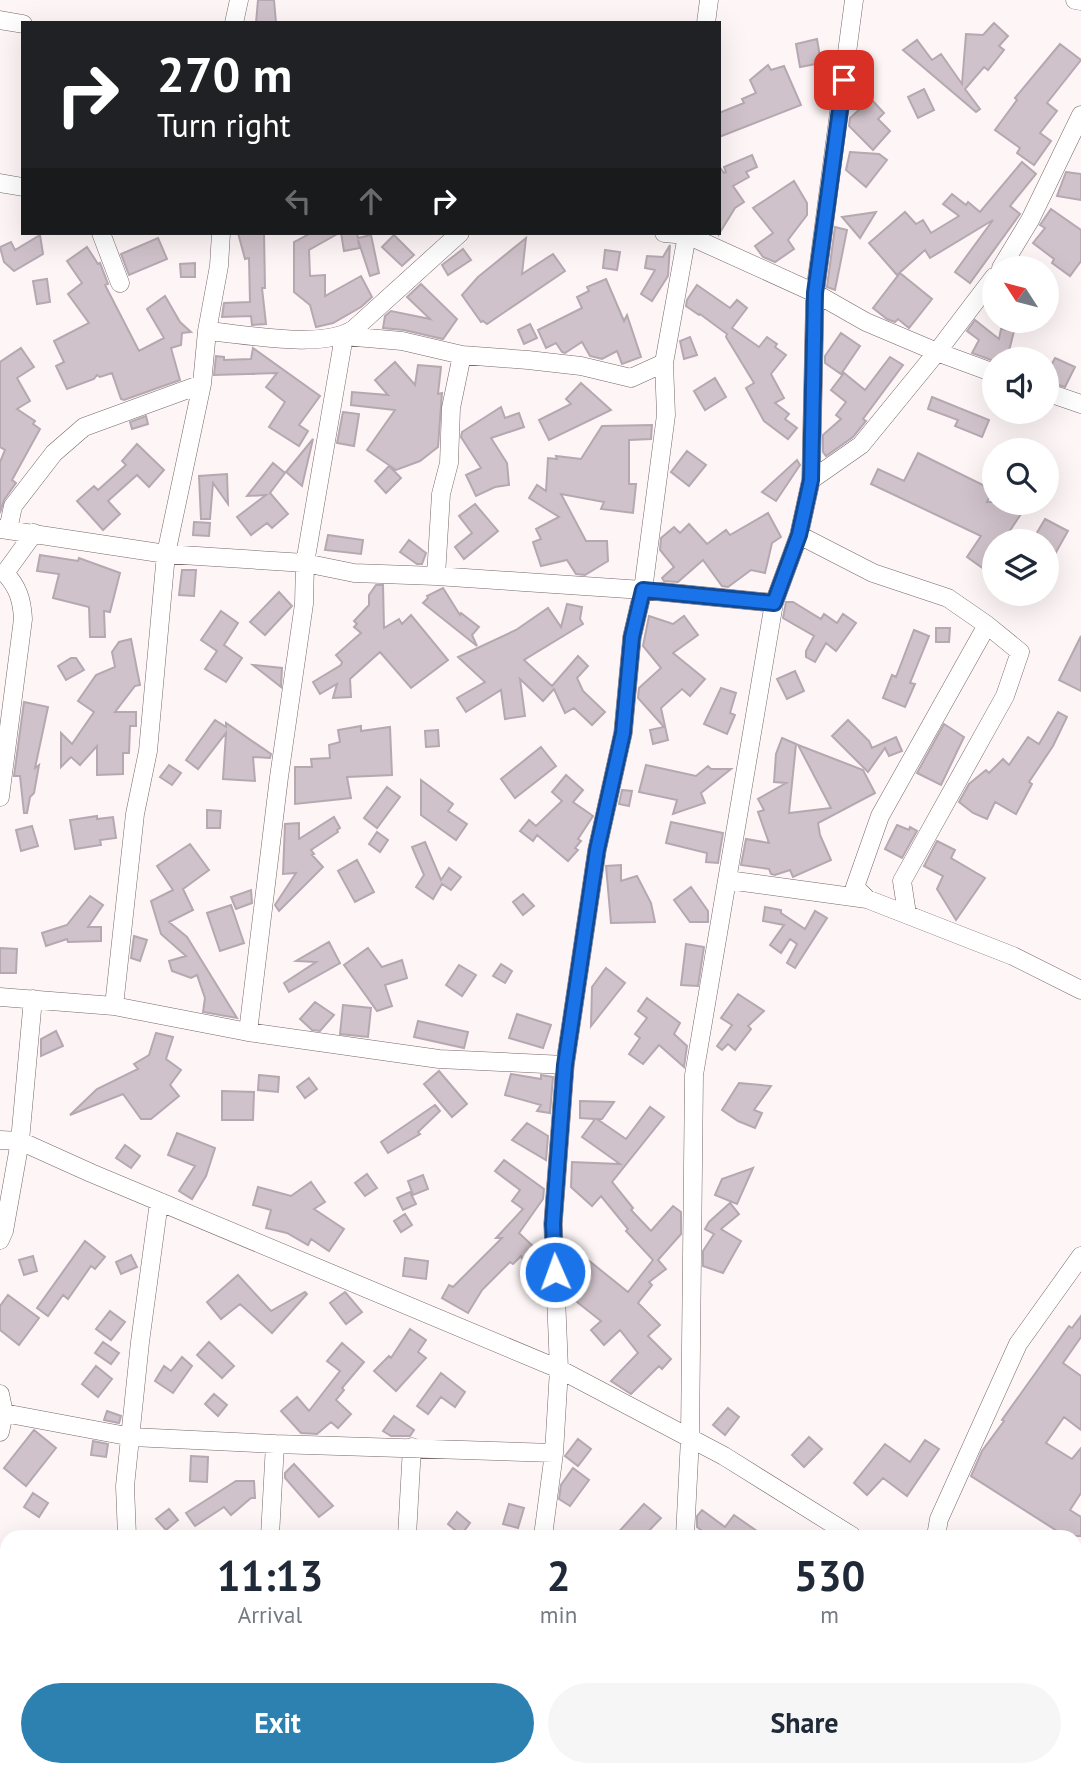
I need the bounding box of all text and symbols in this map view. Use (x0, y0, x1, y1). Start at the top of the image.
text: 270 m (157, 42, 292, 106)
icon: right (42, 49, 133, 140)
pin (814, 50, 874, 110)
icon: arrive (825, 61, 863, 99)
text: Turn right (157, 104, 291, 146)
icon: left (279, 182, 317, 220)
icon: ahead (352, 182, 390, 220)
icon: right (425, 182, 463, 220)
north arrow (982, 256, 1059, 332)
map controls (982, 256, 1059, 606)
button: sound (982, 347, 1059, 424)
button: search (982, 438, 1059, 515)
button: layers (982, 529, 1059, 606)
position arrow (518, 1235, 592, 1309)
text: 11:13 (217, 1548, 323, 1603)
text: 2 (547, 1548, 570, 1603)
text: 530 (794, 1548, 865, 1603)
text: Arrival (238, 1600, 302, 1629)
text: min (540, 1600, 577, 1629)
text: m (820, 1600, 839, 1629)
button: Exit (21, 1683, 534, 1763)
button: Share (548, 1683, 1061, 1763)

